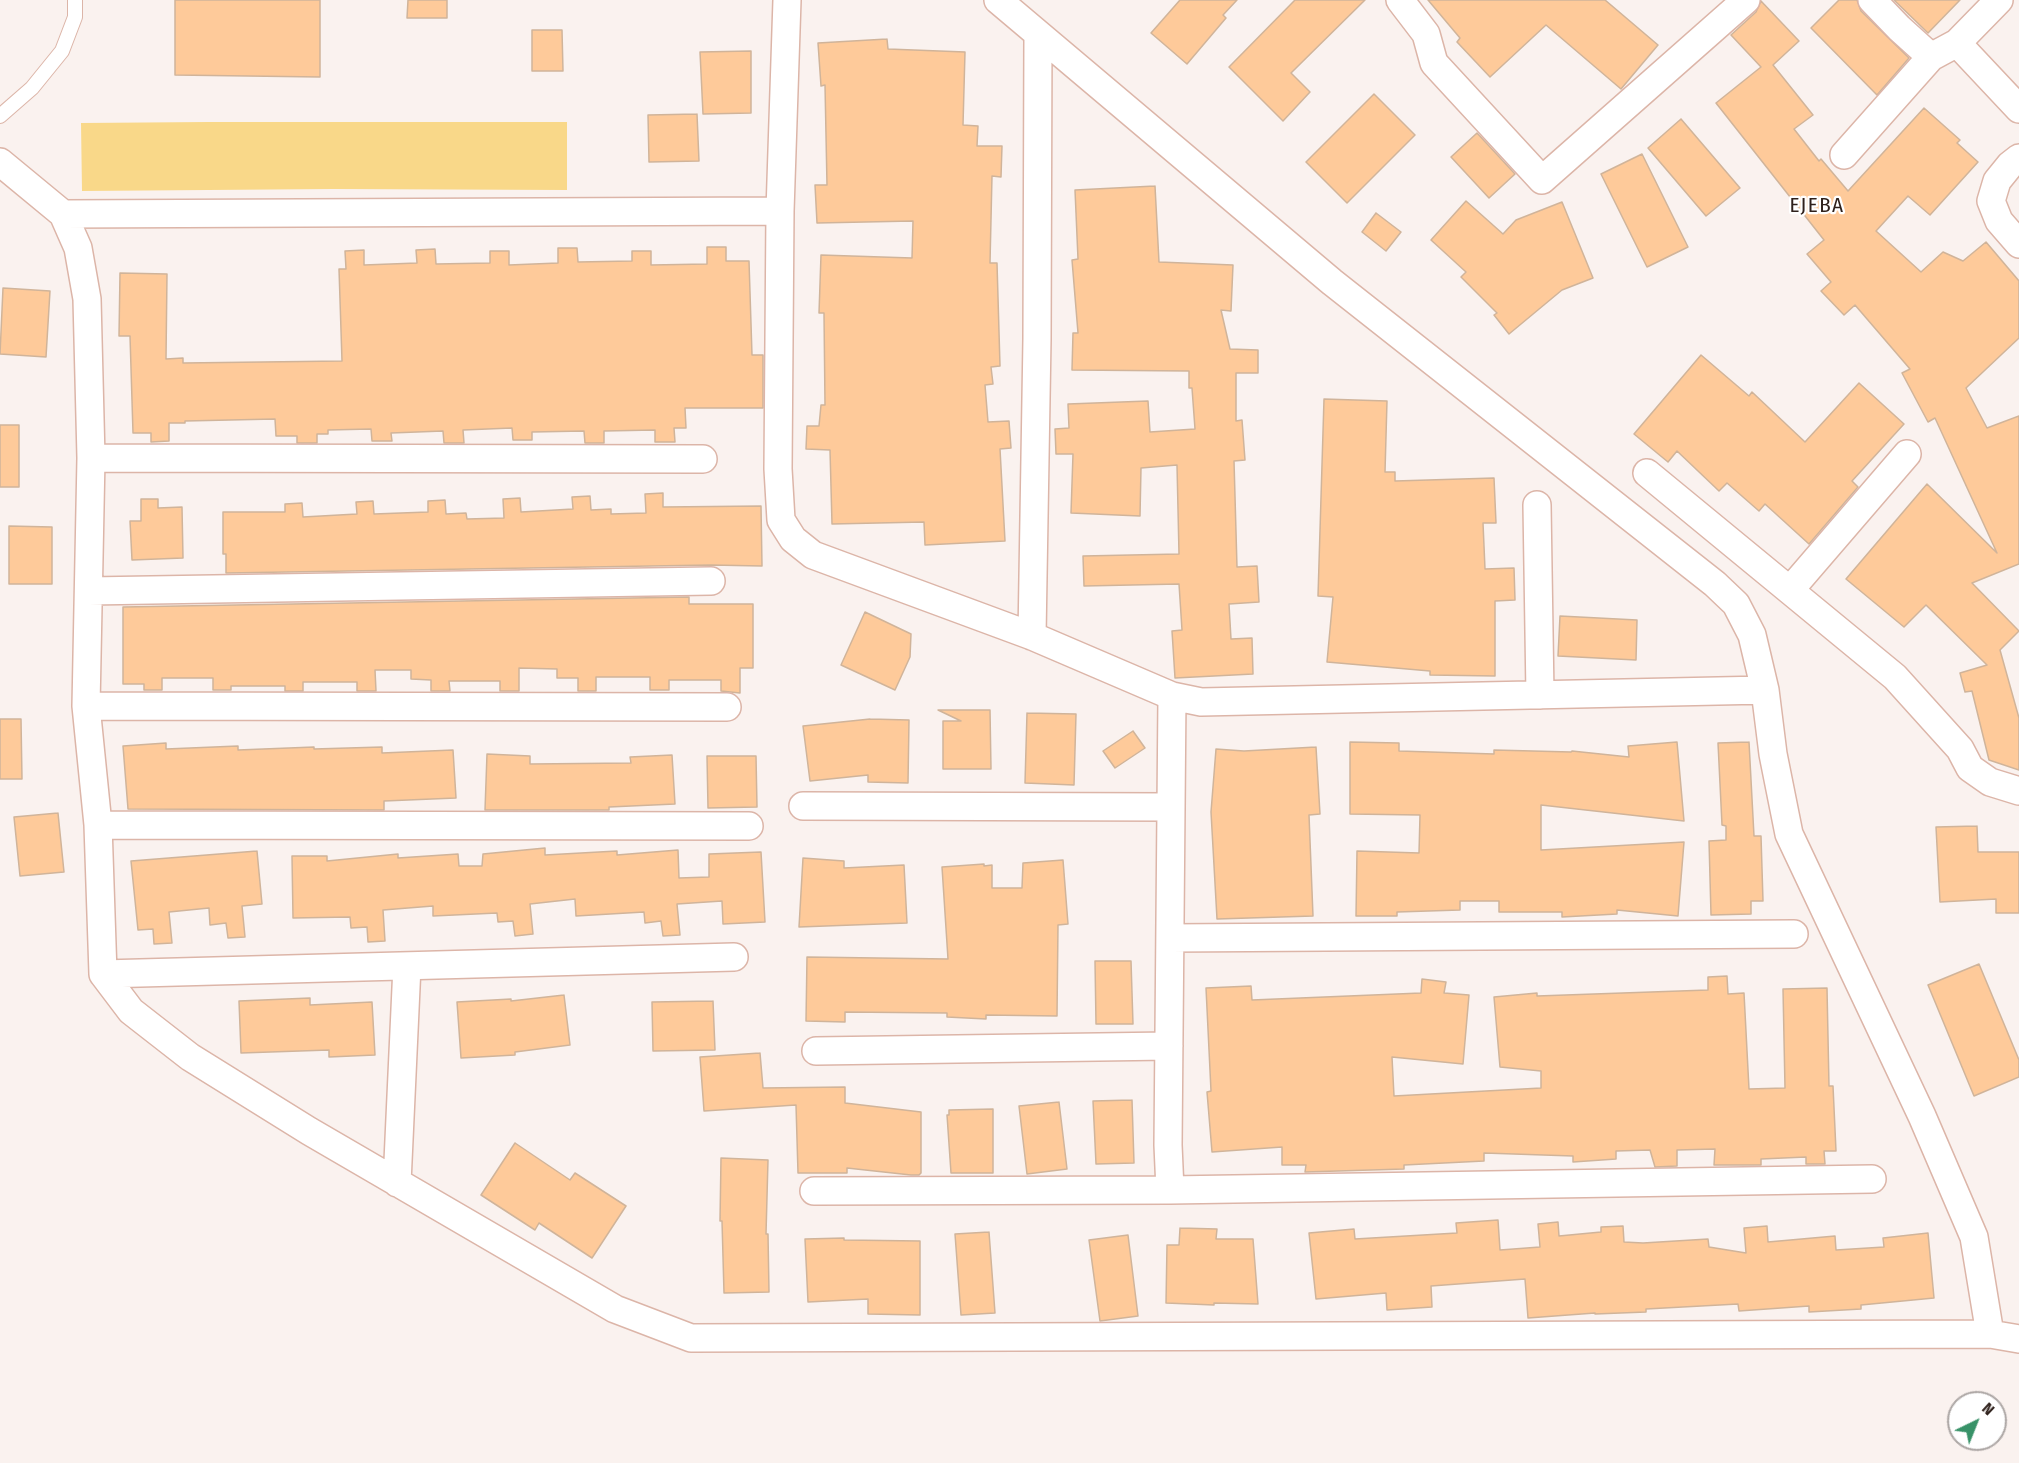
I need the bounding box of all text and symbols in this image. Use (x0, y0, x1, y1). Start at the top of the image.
district label: EJEBA (1789, 193, 1845, 219)
north arrow (1947, 1391, 2007, 1451)
text: N (1978, 1399, 1998, 1419)

